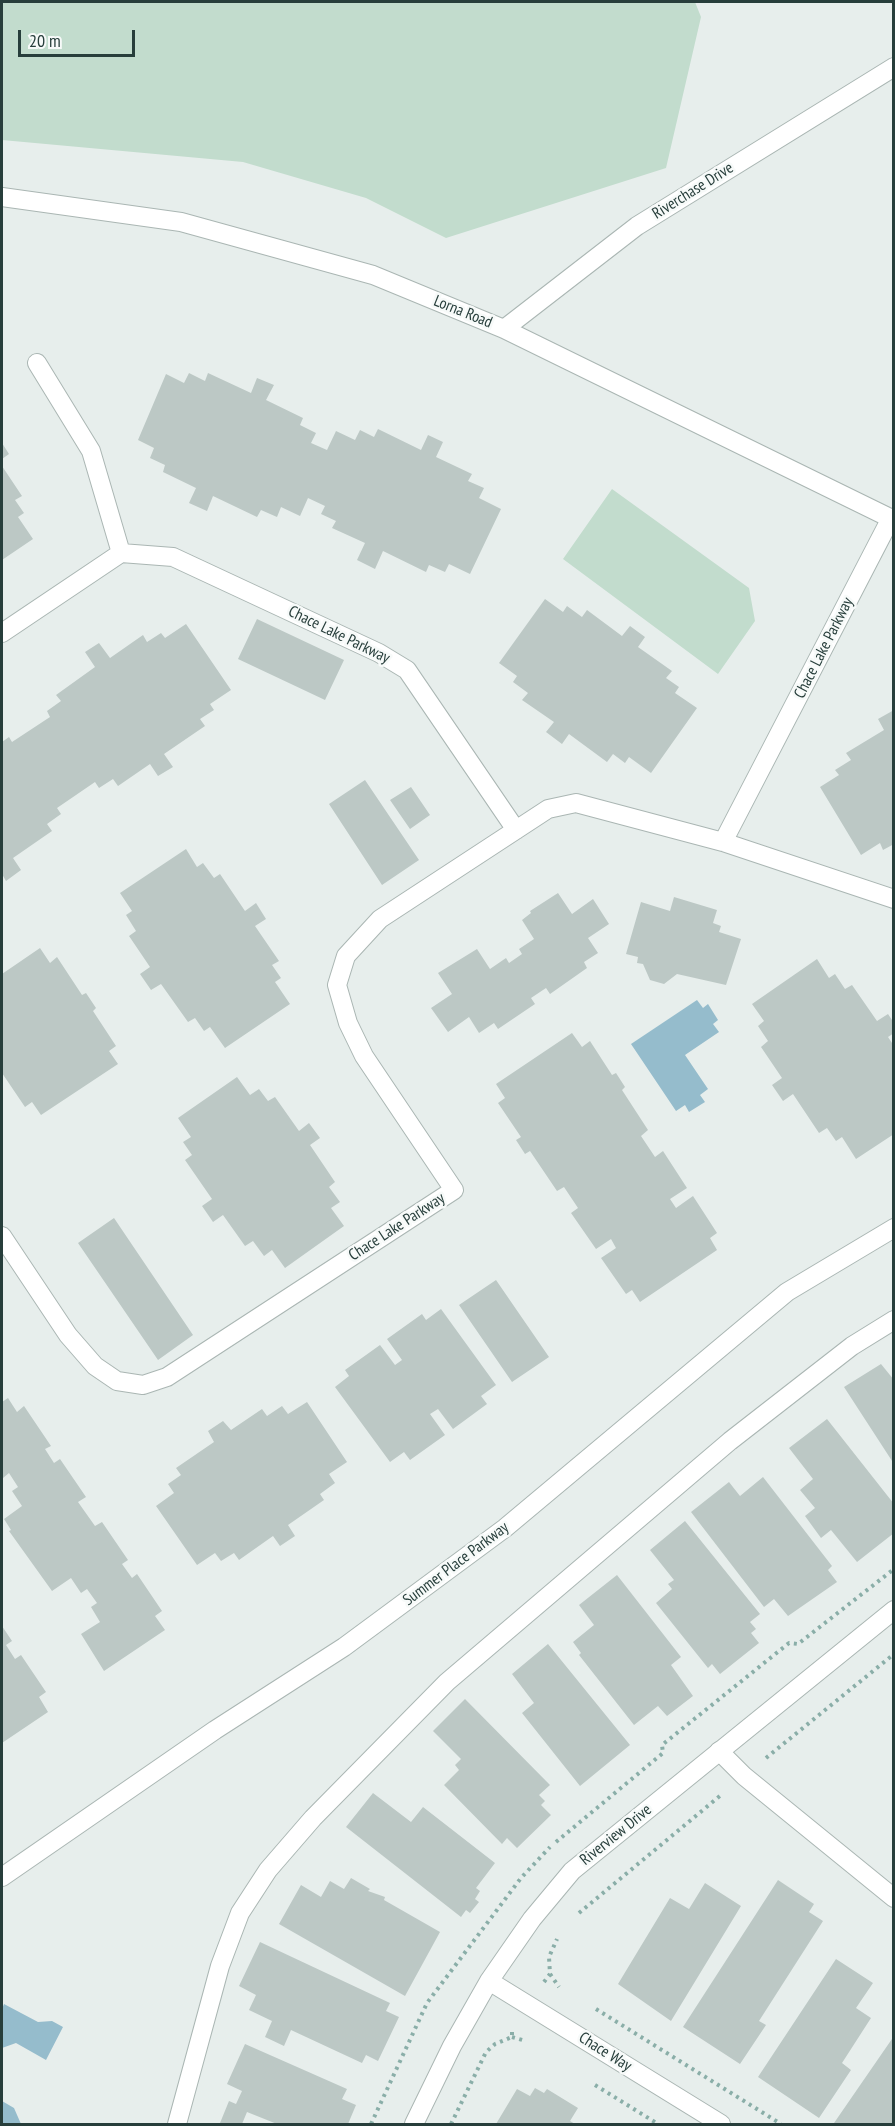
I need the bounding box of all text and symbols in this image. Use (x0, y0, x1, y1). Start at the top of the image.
scale bar (21, 18, 138, 56)
text: 20 m (29, 29, 61, 52)
street label: Riverchase Drive (649, 158, 737, 224)
street label: Lorna Road (431, 292, 495, 332)
street label: Chace Lake Parkway (790, 594, 858, 702)
street label: Chace Lake Parkway (285, 602, 393, 668)
street label: Chace Lake Parkway (345, 1189, 449, 1265)
street label: Summer Place Parkway (399, 1518, 513, 1610)
street label: Riverview Drive (576, 1800, 656, 1870)
street label: Chace Way (575, 2028, 635, 2076)

